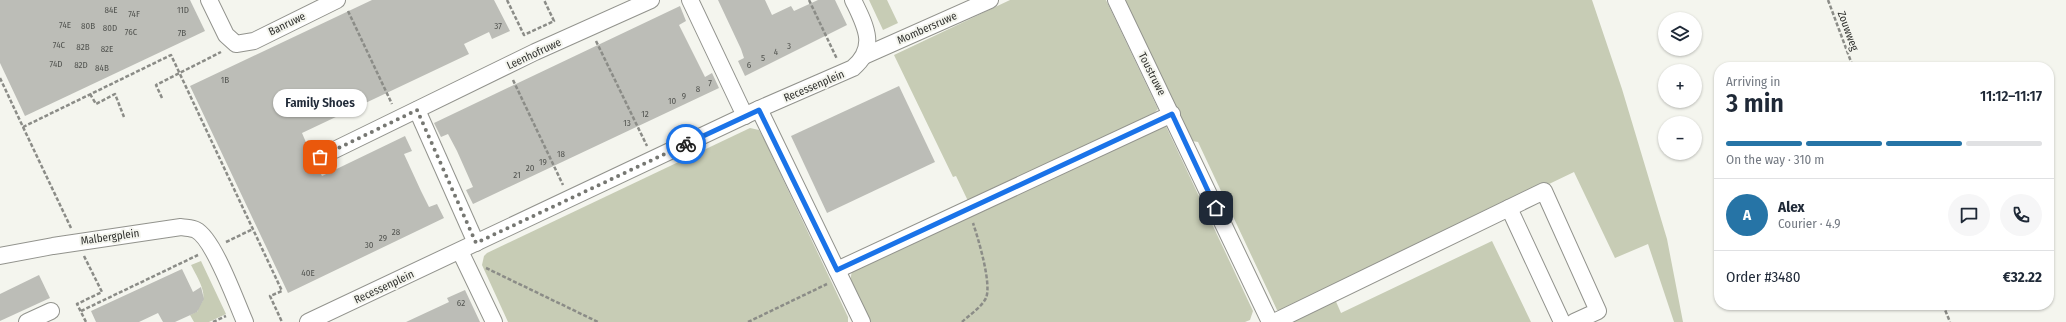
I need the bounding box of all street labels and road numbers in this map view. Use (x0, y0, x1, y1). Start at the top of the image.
street label: Mombersruwe (895, 9, 959, 47)
street label: Zouwweg (1835, 9, 1861, 53)
street label: Banruwe (266, 10, 308, 38)
street label: Leenhofruwe (505, 36, 563, 72)
street label: Toustruwe (1136, 50, 1168, 98)
street label: Recessenplein (782, 67, 846, 105)
street label: Malbergplein (80, 226, 140, 248)
street label: Recessenplein (352, 267, 416, 307)

